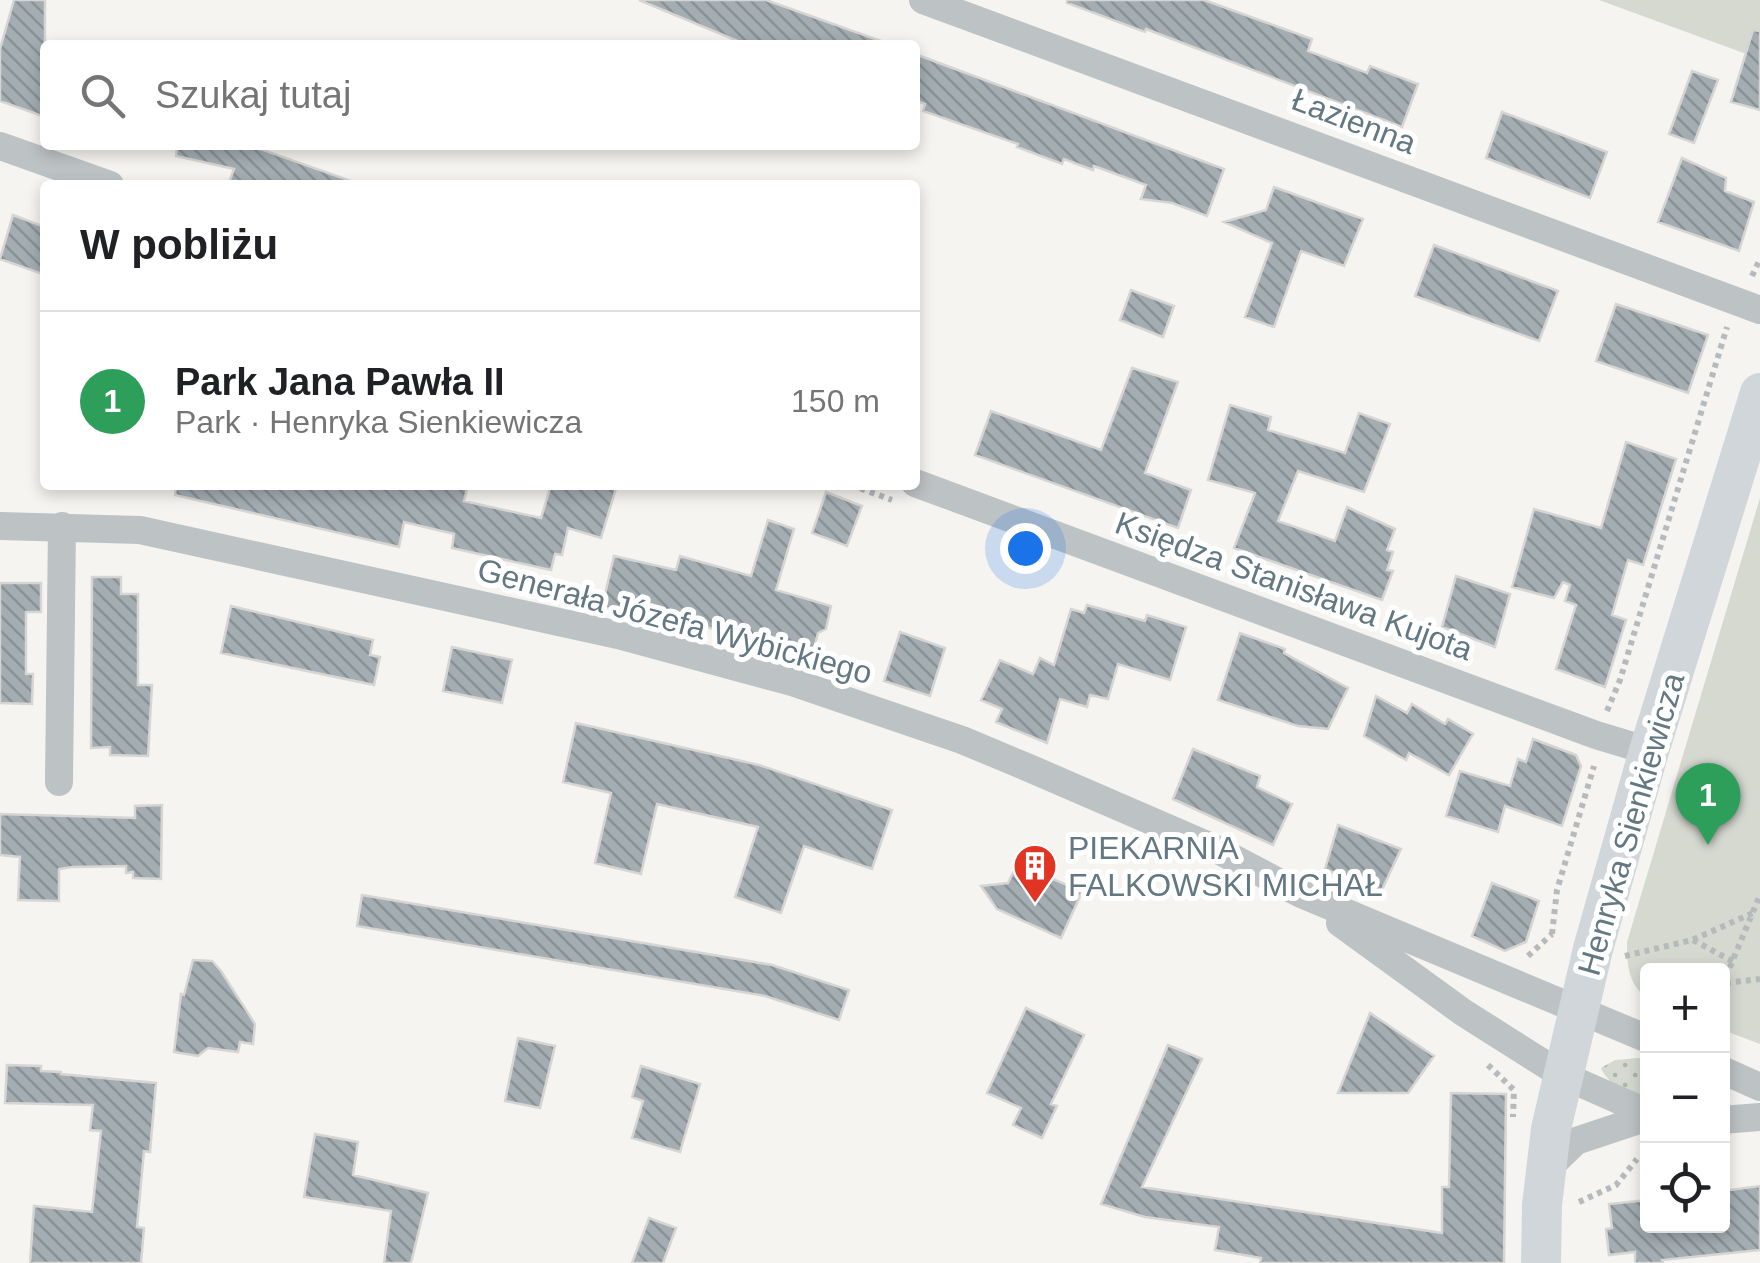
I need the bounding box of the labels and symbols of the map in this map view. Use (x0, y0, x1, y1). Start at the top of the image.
street label: Łazienna (1287, 81, 1421, 161)
street label: Księdza Stanisława Kujota (1111, 505, 1478, 667)
your location (1000, 523, 1051, 574)
street label: Generała Józefa Wybickiego (474, 551, 876, 691)
street label: Henryka Sienkiewicza (1571, 668, 1691, 979)
pin: 1 (1676, 762, 1740, 845)
place label: PIEKARNIA FALKOWSKI MICHAŁ (1068, 830, 1383, 903)
building icon: PIEKARNIA FALKOWSKI MICHAŁ (1012, 843, 1058, 904)

